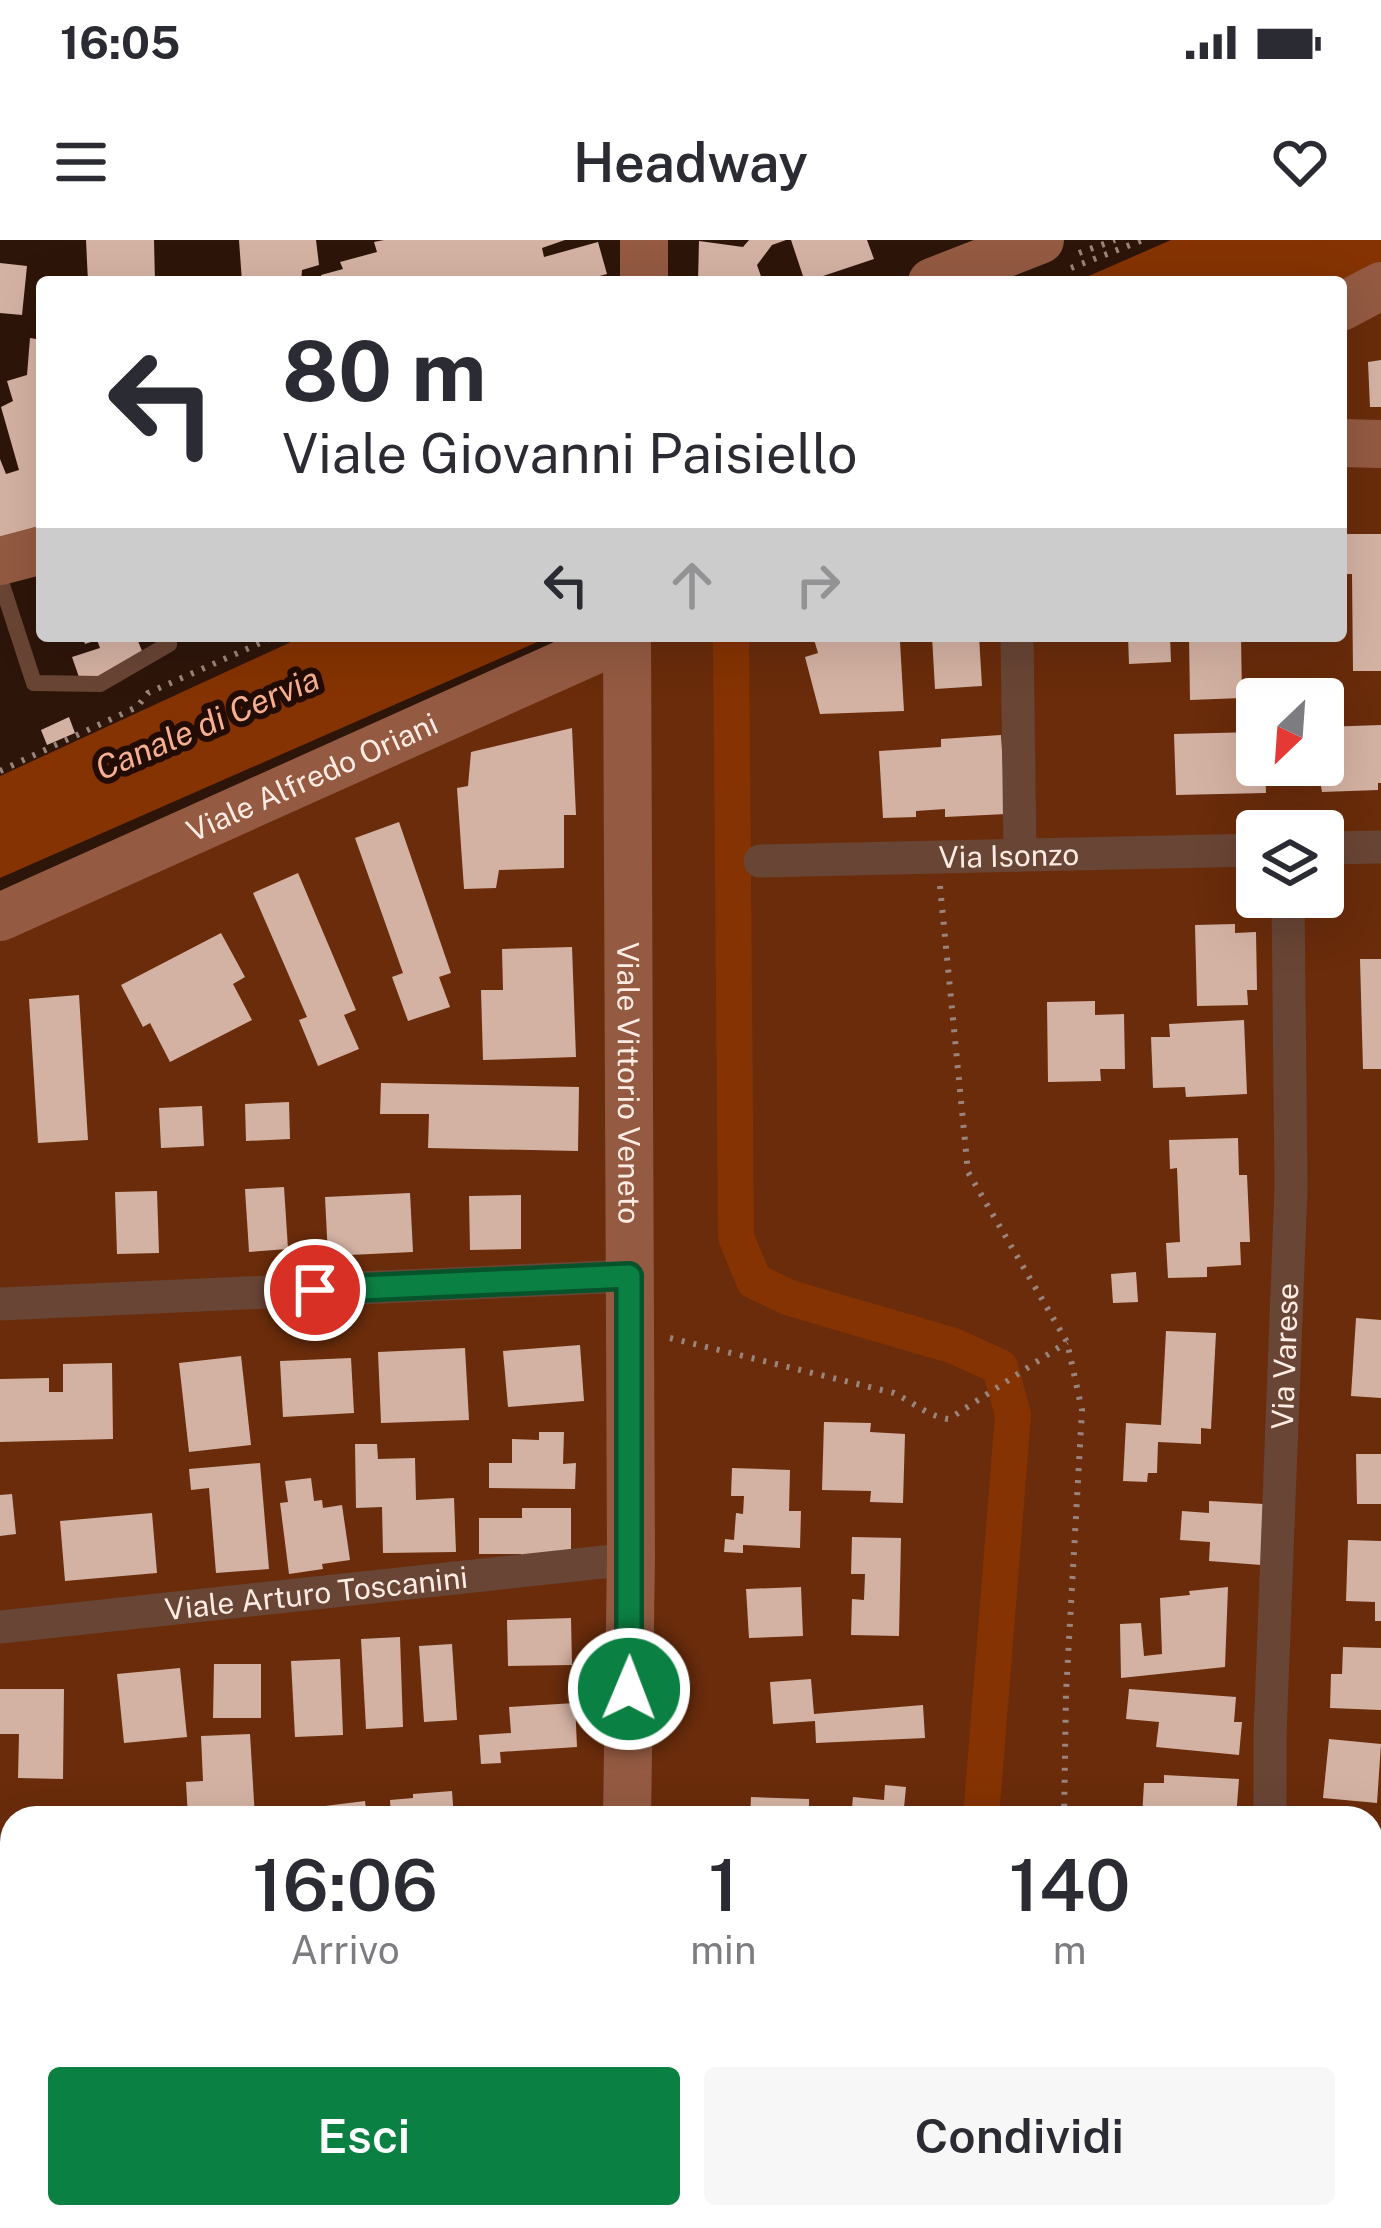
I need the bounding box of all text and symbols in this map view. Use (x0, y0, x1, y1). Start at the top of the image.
text: 16:05 (60, 16, 181, 69)
icon: menu (48, 129, 114, 195)
icon: heart (1267, 129, 1333, 195)
text: Headway (573, 131, 808, 194)
text: 80 m (282, 321, 486, 420)
icon: left (84, 324, 240, 480)
text: Viale Giovanni Paisiello (282, 422, 858, 485)
icon: left (533, 552, 599, 618)
icon: ahead (659, 552, 725, 618)
icon: right (785, 552, 851, 618)
water label: Canale di Cervia (89, 659, 325, 787)
north arrow (1236, 678, 1344, 786)
map controls (1236, 678, 1344, 918)
street label: Viale Alfredo Oriani (181, 705, 443, 849)
button: layers (1236, 810, 1344, 918)
street label: Via Isonzo (938, 836, 1080, 875)
street label: Viale Vittorio Veneto (610, 942, 648, 1224)
pin (264, 1239, 366, 1341)
icon: arrive (282, 1257, 348, 1323)
street label: Via Varese (1264, 1282, 1305, 1430)
street label: Viale Arturo Toscanini (163, 1559, 469, 1627)
position arrow (566, 1626, 692, 1752)
text: 16:06 (252, 1843, 438, 1927)
text: 1 (708, 1843, 738, 1927)
text: 140 (1009, 1843, 1131, 1927)
text: Arrivo (291, 1927, 400, 1973)
text: min (690, 1927, 757, 1973)
text: m (1053, 1927, 1087, 1973)
button: Esci (48, 2067, 680, 2205)
button: Condividi (704, 2067, 1335, 2205)

